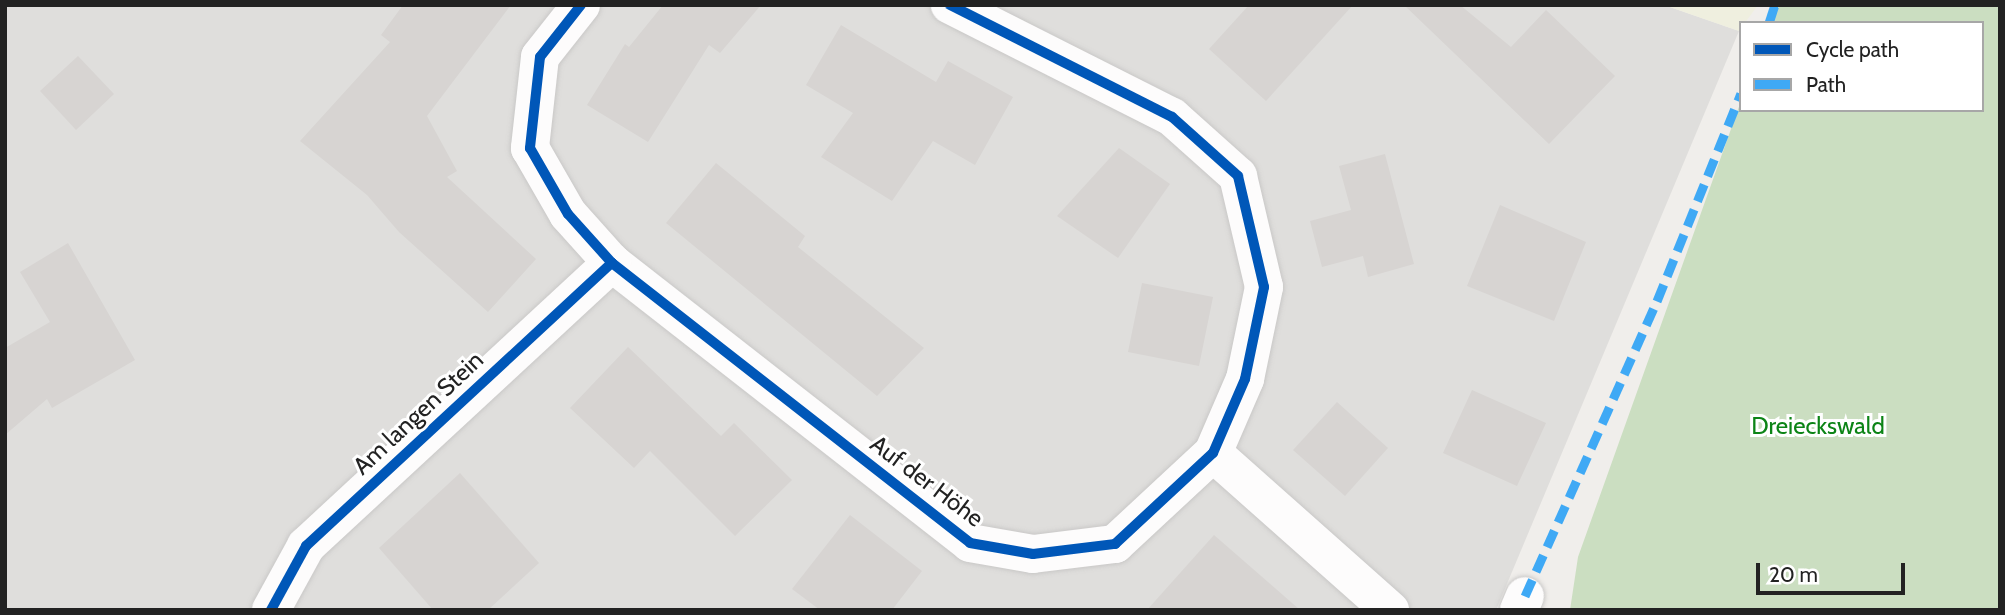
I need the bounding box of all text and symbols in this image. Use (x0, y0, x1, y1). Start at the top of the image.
legend (1739, 21, 1984, 112)
text: Cycle path (1806, 37, 1899, 62)
text: Path (1806, 72, 1846, 97)
street label: Am langen Stein (347, 345, 489, 481)
park label: Dreieckswald (1751, 412, 1885, 440)
street label: Auf der Höhe (865, 429, 989, 533)
scale bar (1760, 548, 1909, 592)
text: 20 m (1769, 562, 1818, 587)

